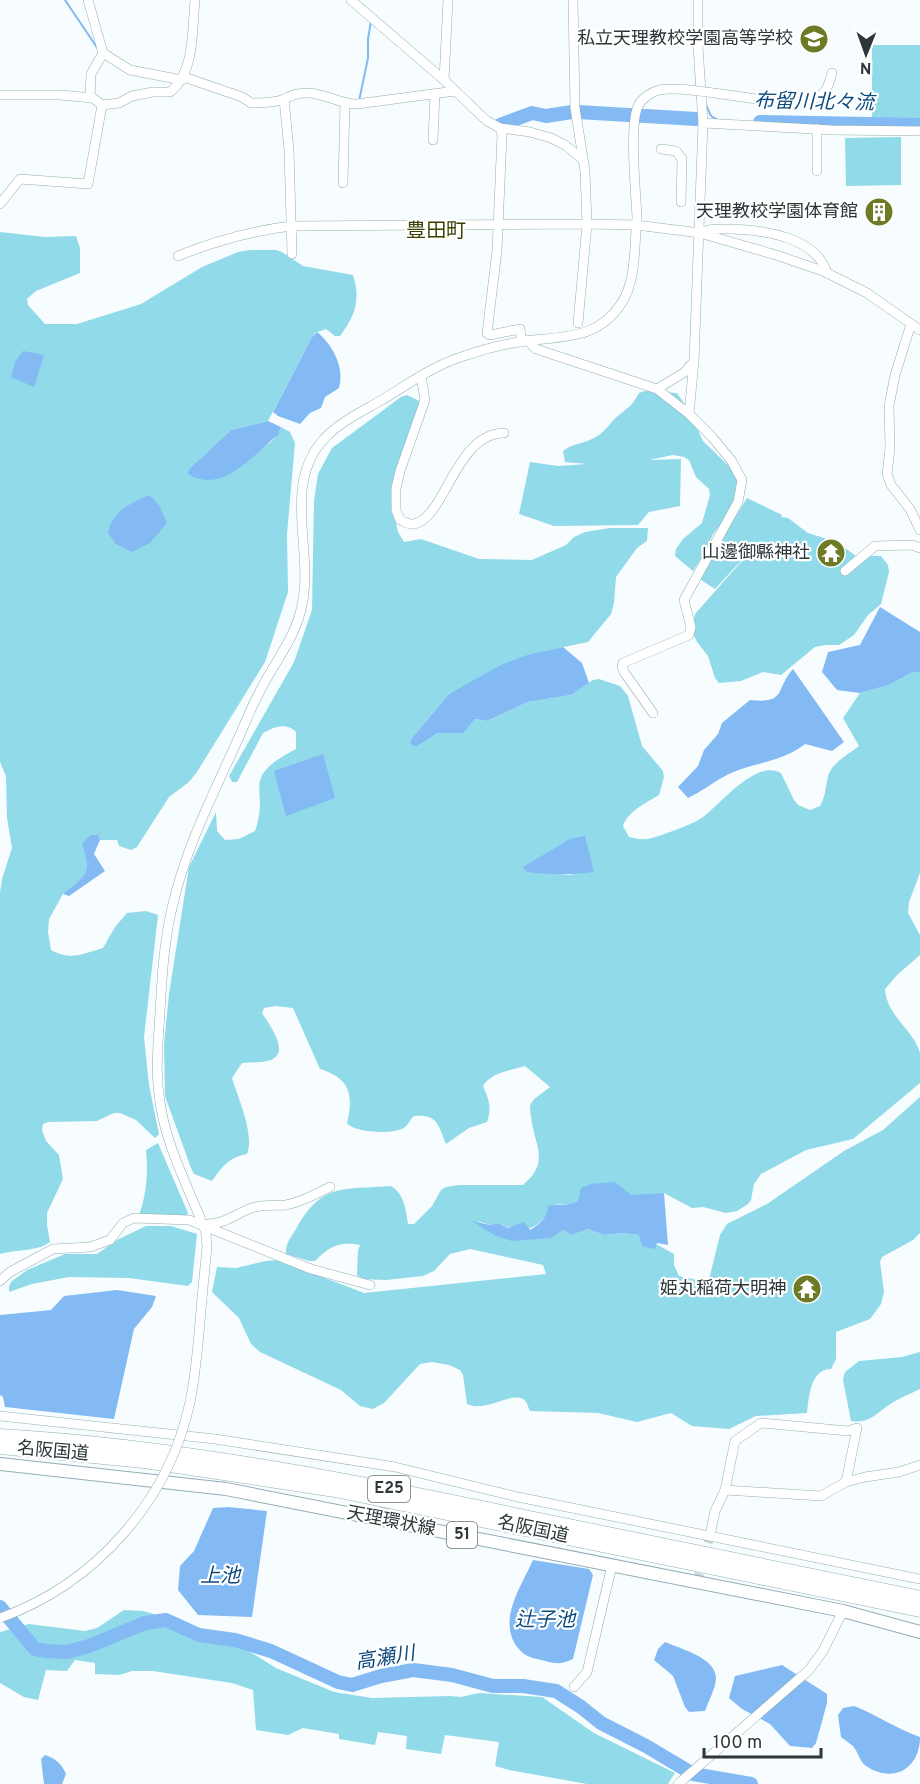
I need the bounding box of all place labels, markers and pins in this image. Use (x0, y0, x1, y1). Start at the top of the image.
school or university icon: 私立天理教校学園高等学校 (798, 23, 830, 55)
place label: 私立天理教校学園高等学校 (577, 28, 793, 51)
building icon: 天理教校学園体育館 (863, 196, 895, 228)
place label: 天理教校学園体育館 (696, 201, 858, 224)
temple icon: 山邊御縣神社 (815, 537, 847, 569)
place label: 山邊御縣神社 (702, 542, 810, 565)
temple icon: 姫丸稲荷大明神 (791, 1273, 823, 1305)
place label: 姫丸稲荷大明神 (660, 1278, 786, 1301)

